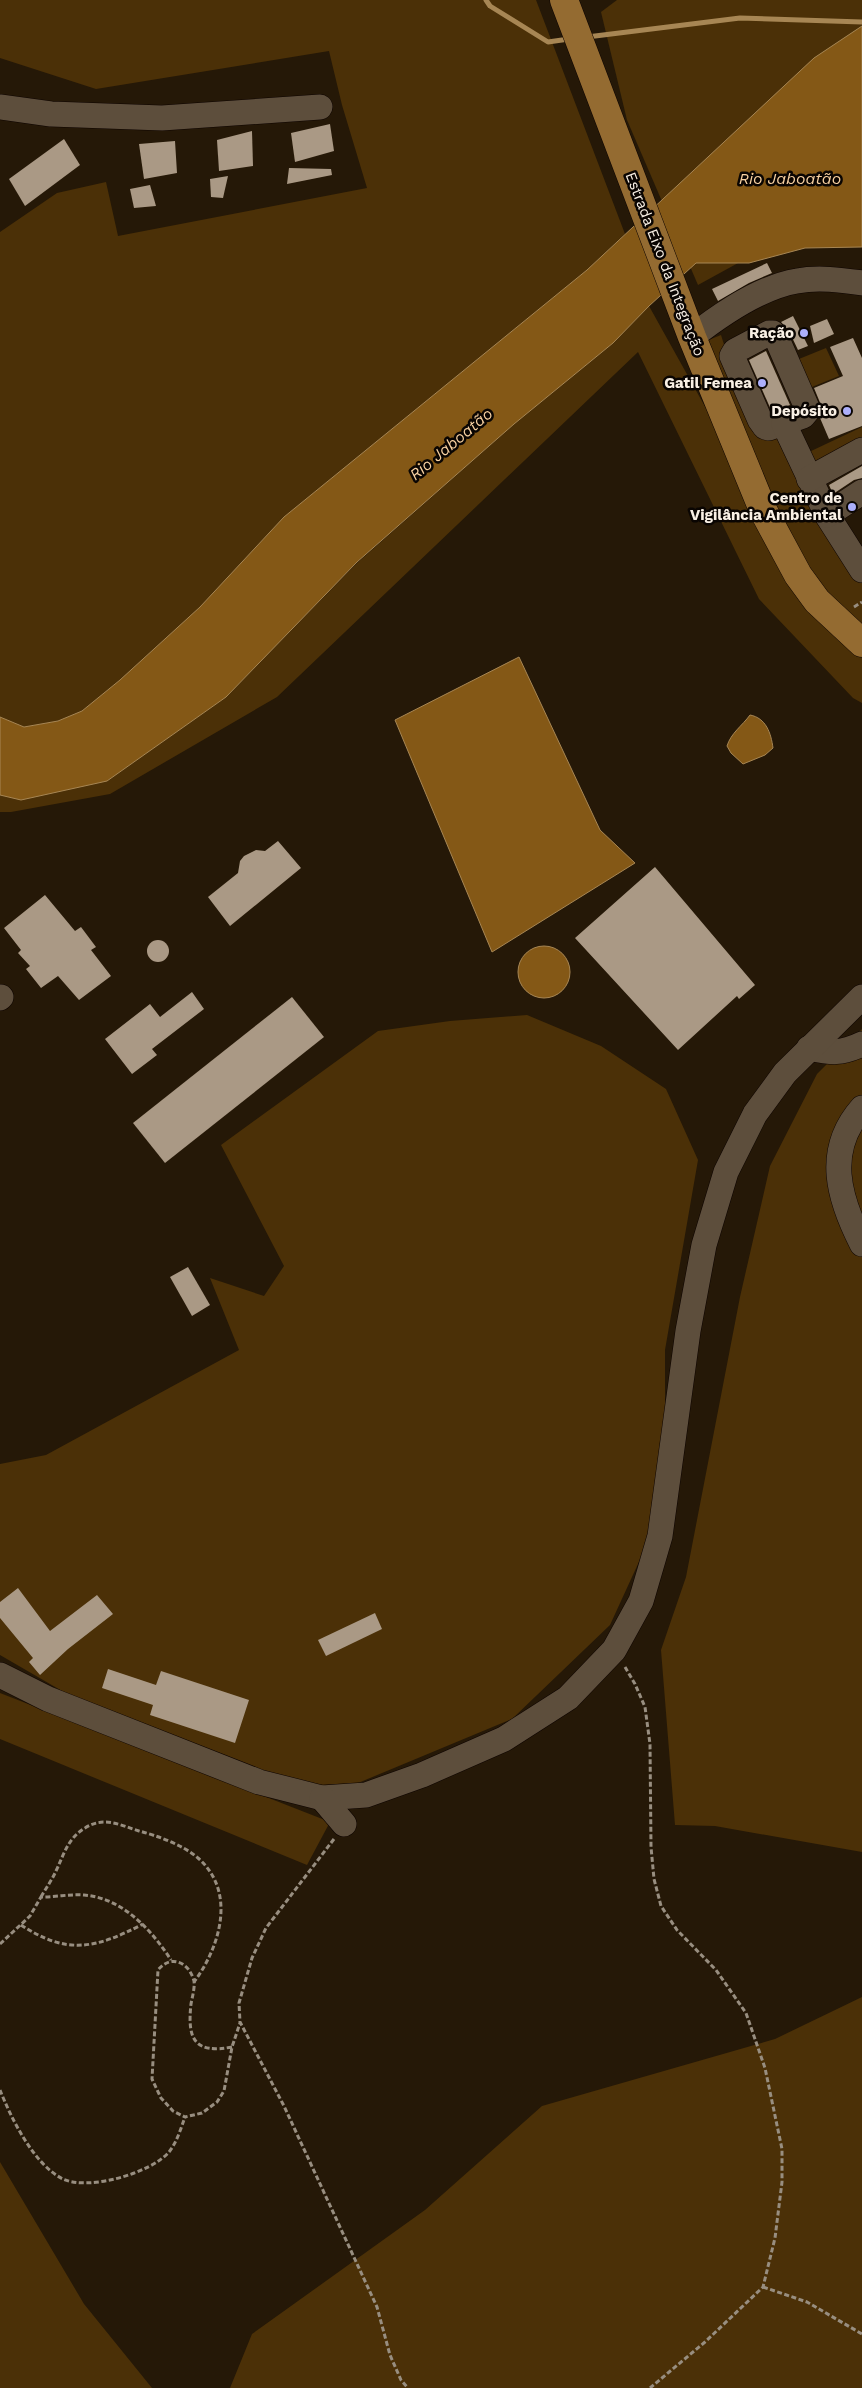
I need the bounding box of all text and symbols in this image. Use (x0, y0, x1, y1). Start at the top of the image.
street label: Estrada Eixo da Integração (622, 169, 708, 359)
water label: Rio Jaboatão (739, 169, 841, 188)
place label: Ração (749, 324, 794, 342)
marker: Ração (798, 327, 810, 339)
place label: Gatil Femea (664, 374, 752, 392)
marker: Gatil Femea (756, 377, 768, 389)
place label: Depósito (771, 402, 837, 420)
water label: Rio Jaboatão (406, 404, 496, 484)
marker: Depósito (841, 405, 853, 417)
place label: Centro de Vigilância Ambiental (690, 489, 842, 524)
marker: Centro de Vigilância Ambiental (846, 501, 858, 513)

